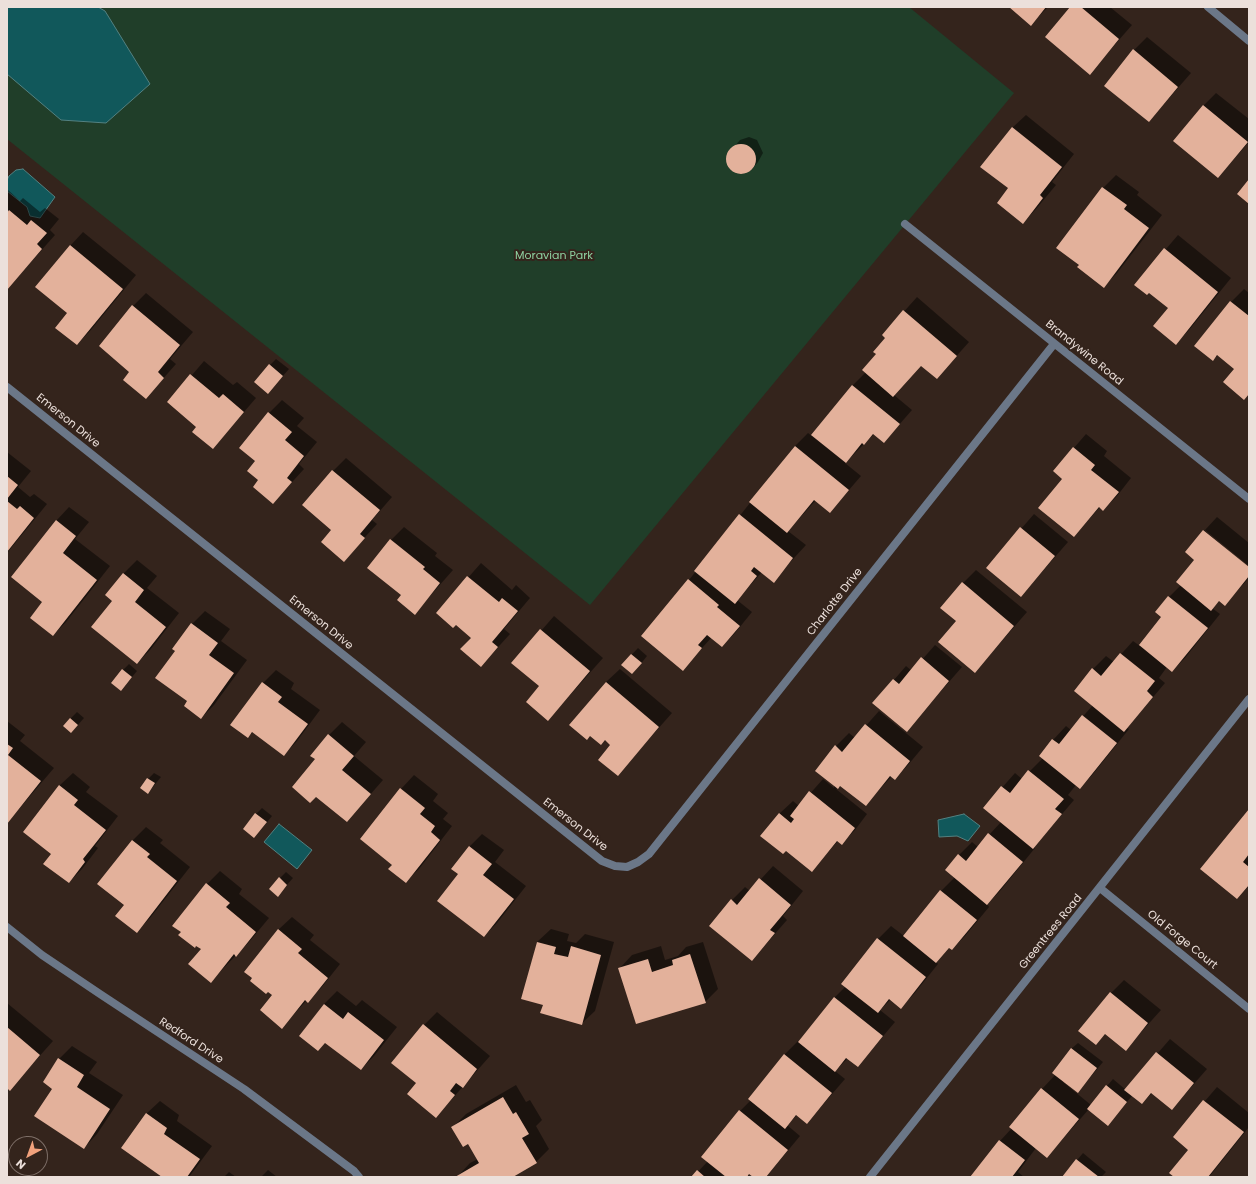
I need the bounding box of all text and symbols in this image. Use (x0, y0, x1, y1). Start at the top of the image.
park label: Moravian Park (515, 249, 593, 263)
street label: Brandywine Road (1043, 318, 1125, 388)
street label: Emerson Drive (33, 391, 103, 451)
street label: Charlotte Drive (805, 566, 865, 638)
street label: Emerson Drive (286, 593, 356, 653)
street label: Emerson Drive (540, 796, 610, 854)
street label: Greentrees Road (1017, 892, 1085, 972)
street label: Old Forge Court (1144, 908, 1220, 972)
street label: Redford Drive (157, 1015, 225, 1067)
north arrow (8, 1136, 48, 1176)
text: N (12, 1156, 29, 1173)

